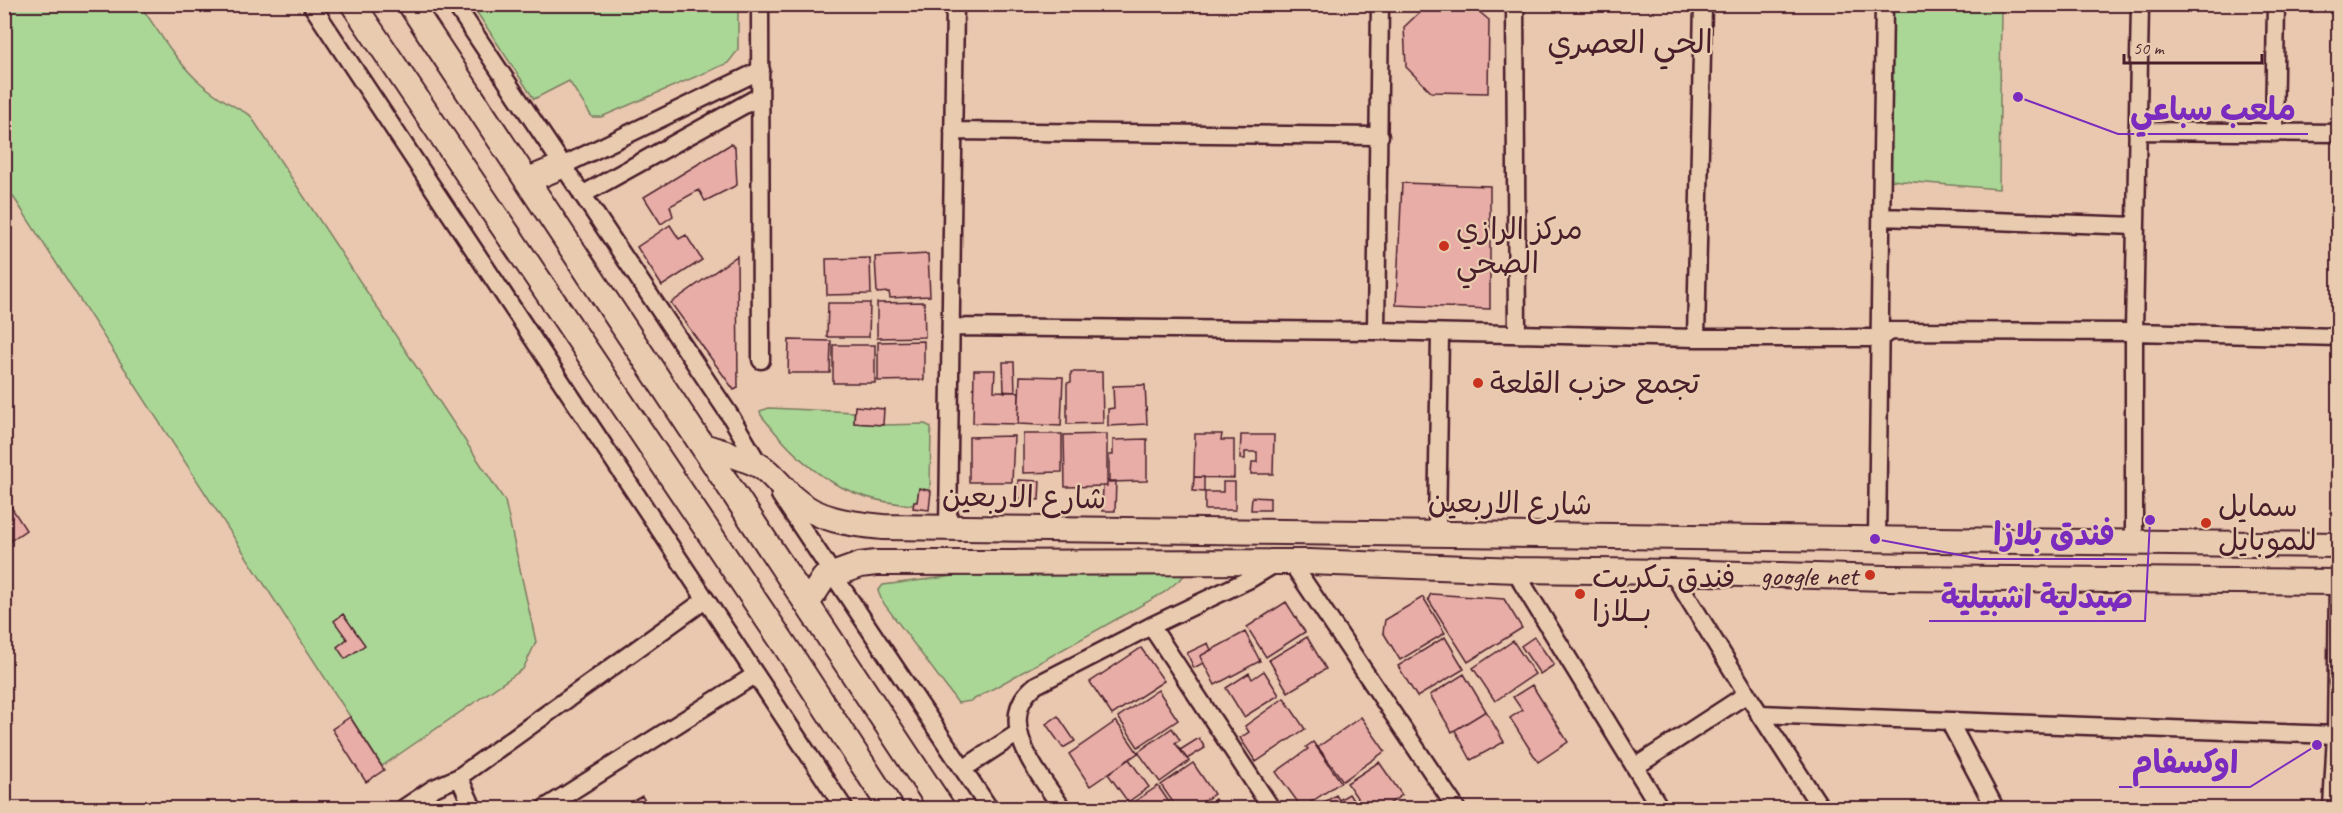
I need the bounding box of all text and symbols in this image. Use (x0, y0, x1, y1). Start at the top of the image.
district label: الحي العصري (1547, 22, 1713, 70)
scale bar (2124, 27, 2262, 65)
text: 50 m (2133, 37, 2166, 59)
callout: ملعب سباعي (2118, 84, 2308, 134)
text: ملعب سباعي (2130, 89, 2296, 138)
place label: مركز الرازي الصحي (1456, 210, 1583, 289)
marker: مركز الرازي الصحي (1437, 239, 1451, 253)
place label: تجمع حزب القلعة (1490, 364, 1700, 404)
marker: تجمع حزب القلعة (1471, 376, 1485, 390)
street label: شارع الاربعين (942, 477, 1106, 519)
street label: شارع الاربعين (1428, 483, 1592, 525)
place label: سمايل للموبايل (2218, 487, 2317, 559)
callout: فندق بلازا (1981, 509, 2127, 559)
text: فندق بلازا (1993, 514, 2115, 555)
marker: سمايل للموبايل (2199, 516, 2213, 530)
place label: google net (1760, 556, 1861, 594)
place label: فندق تـكريت بــلازا (1592, 558, 1735, 630)
marker: google net (1863, 568, 1877, 582)
callout: صيدلية اشبيلية (1929, 571, 2145, 621)
text: صيدلية اشبيلية (1941, 577, 2133, 618)
marker: فندق تـكريت بــلازا (1573, 587, 1587, 601)
callout: اوكسفام (2119, 737, 2250, 787)
text: اوكسفام (2132, 742, 2238, 787)

